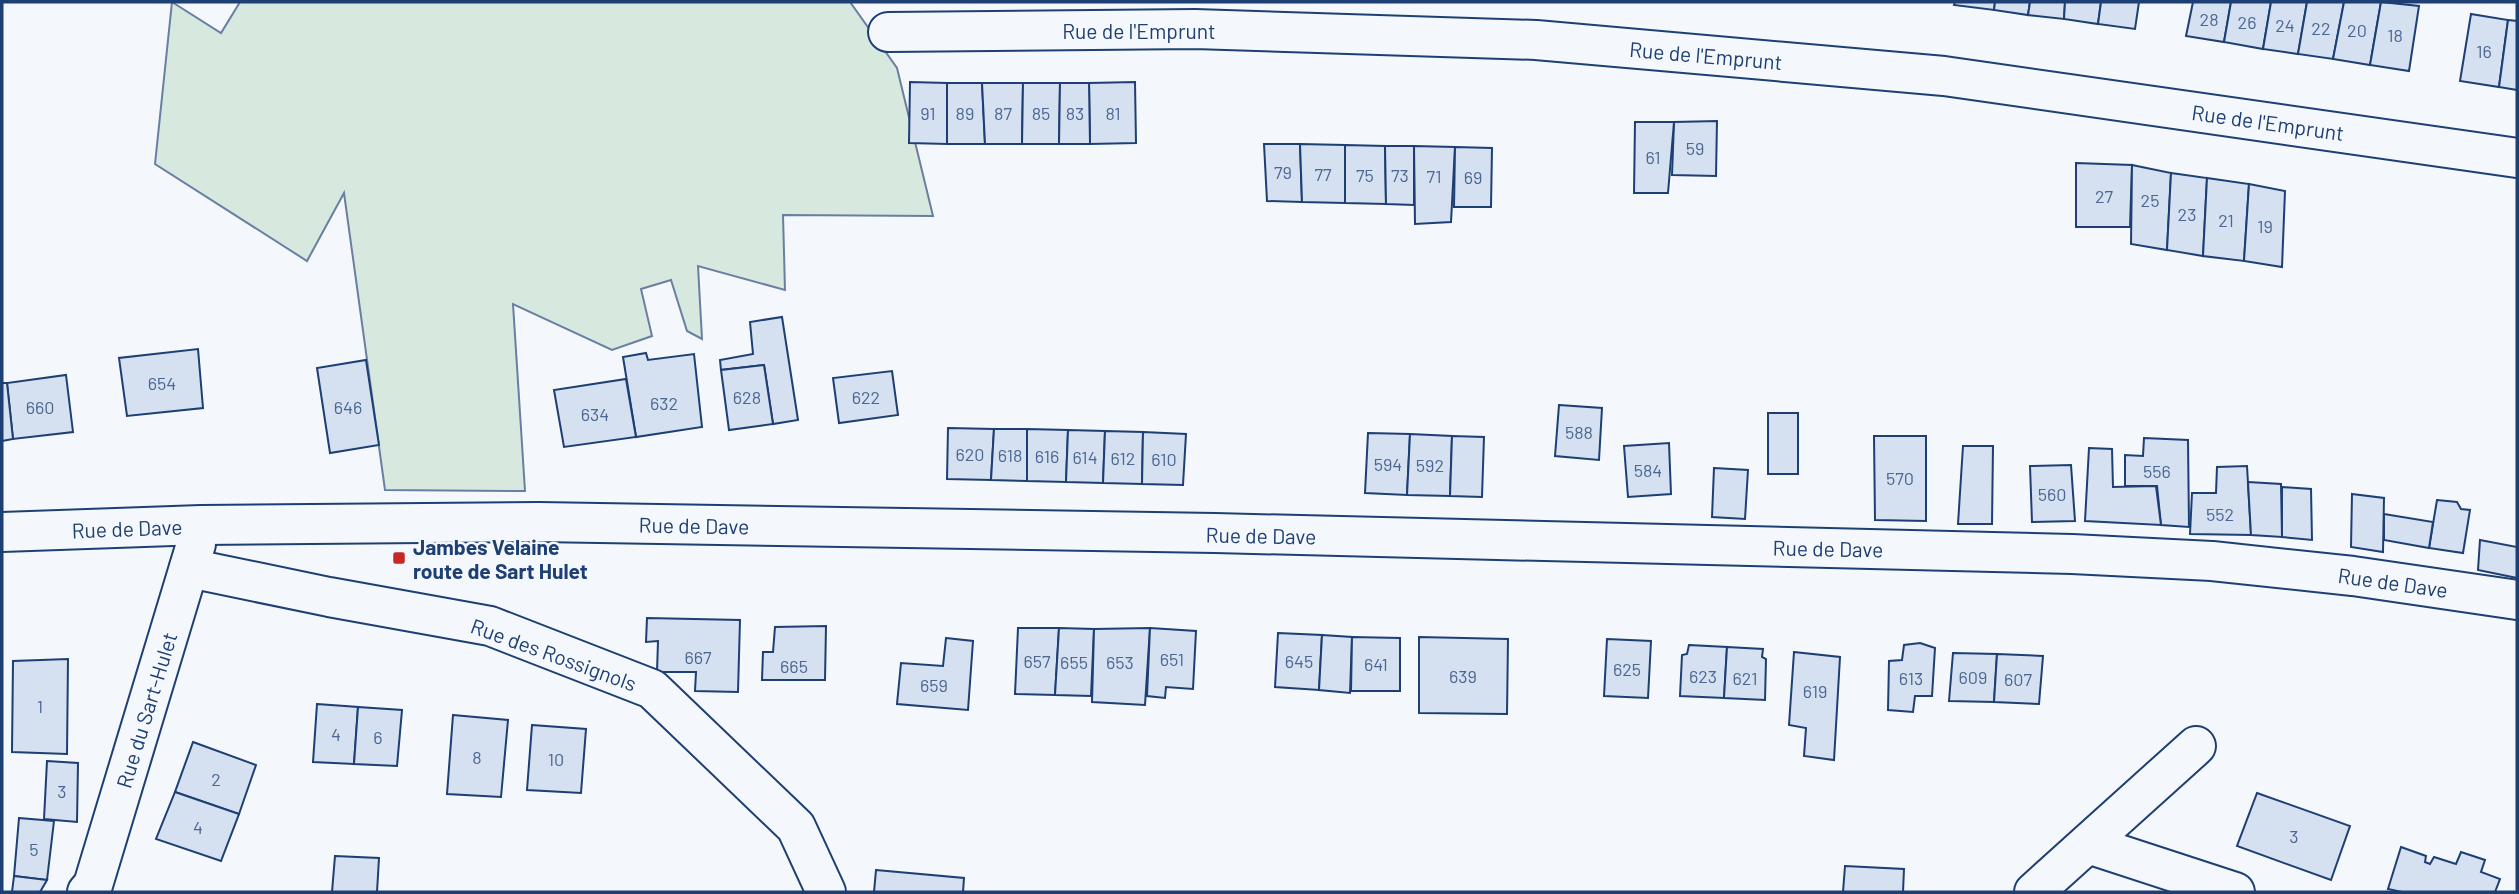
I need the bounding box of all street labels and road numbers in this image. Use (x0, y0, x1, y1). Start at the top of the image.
street label: Rue de l'Emprunt (1062, 18, 1216, 43)
street label: Rue de l'Emprunt (1628, 36, 1784, 74)
street label: Rue de l'Emprunt (2190, 99, 2346, 145)
street label: Rue de Dave (638, 512, 750, 538)
street label: Rue de Dave (71, 514, 183, 542)
street label: Rue de Dave (1205, 522, 1317, 548)
street label: Rue de Dave (1772, 535, 1884, 561)
street label: Rue de Dave (2336, 562, 2450, 602)
street label: Rue des Rossignols (468, 612, 640, 696)
street label: Rue du Sart-Hulet (110, 629, 182, 791)

